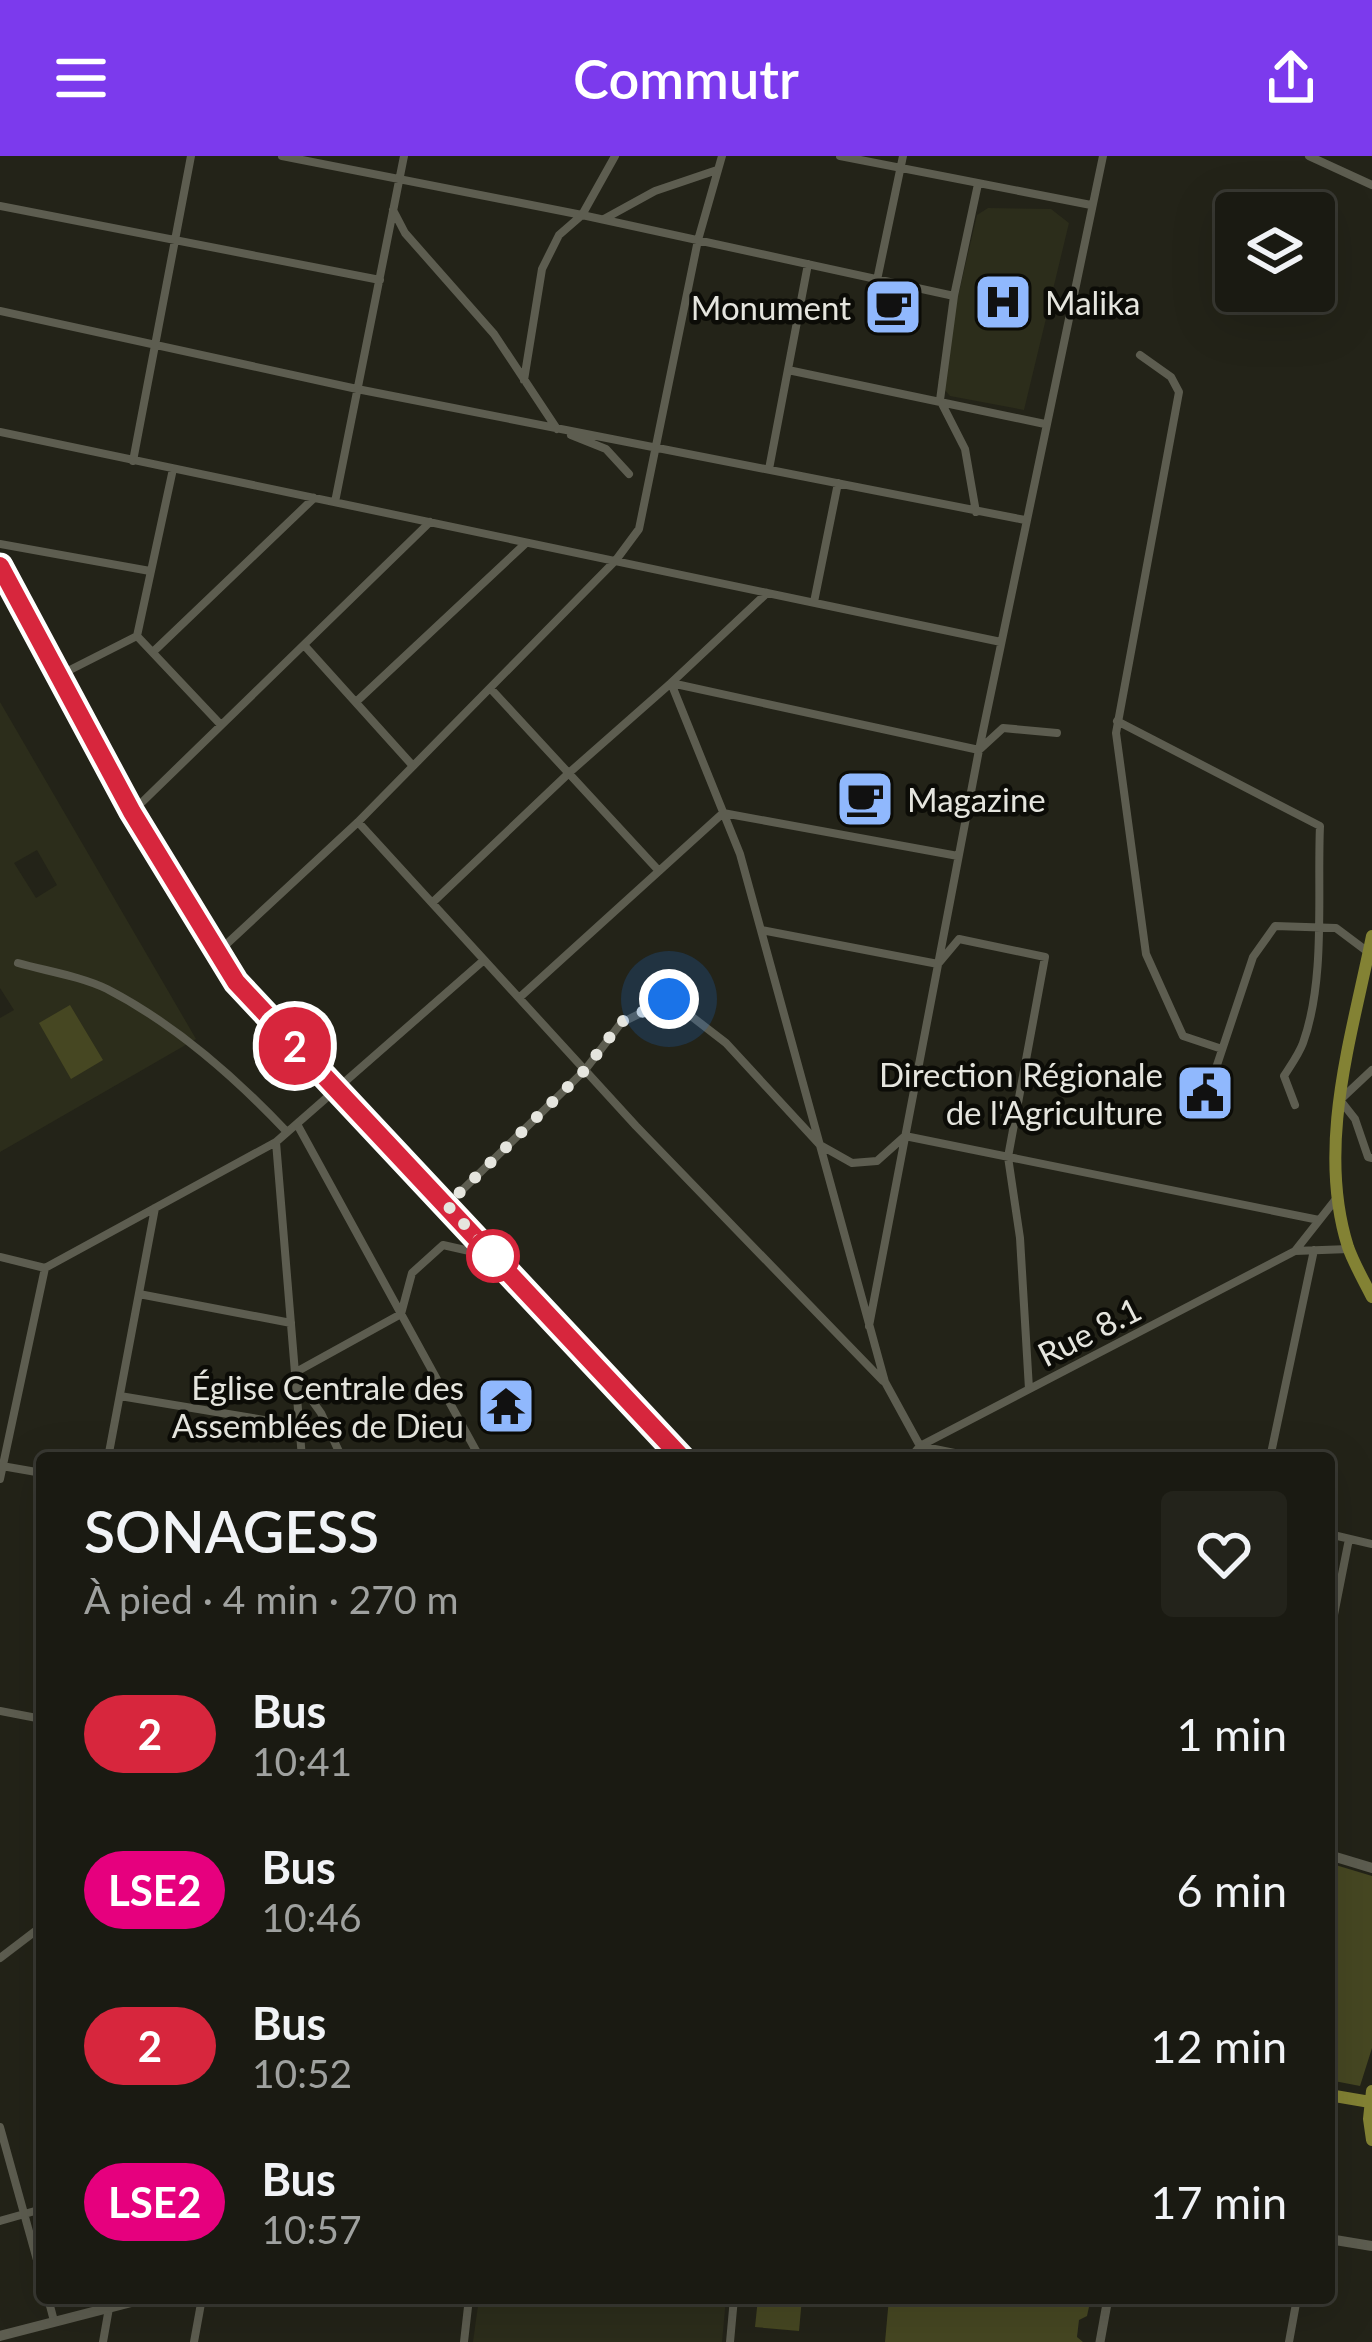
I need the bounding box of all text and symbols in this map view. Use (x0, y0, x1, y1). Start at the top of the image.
icon: menu (48, 45, 114, 111)
icon: share (1258, 45, 1324, 111)
text: Commutr (573, 46, 799, 111)
map controls (1215, 192, 1335, 312)
button: layers (1215, 192, 1335, 312)
hospital icon: Malika (972, 271, 1034, 333)
cafe icon: Monument (862, 276, 924, 338)
place label: Malika (1045, 282, 1140, 322)
place label: Monument (691, 287, 851, 327)
cafe icon: Magazine (834, 768, 896, 830)
place label: Magazine (907, 779, 1046, 819)
your location (639, 969, 699, 1029)
line badge: 2 (256, 1007, 334, 1085)
text: 2 (283, 1021, 307, 1071)
place label: Direction Régionale de l'Agriculture (879, 1054, 1163, 1132)
public building icon: Direction Régionale de l'Agriculture (1174, 1062, 1236, 1124)
unlabelled marker (468, 1231, 518, 1281)
street label: Rue 8.1 (1031, 1288, 1147, 1374)
place label: Église Centrale des Assemblées de Dieu (172, 1367, 464, 1445)
temple icon: Église Centrale des Assemblées de Dieu (475, 1375, 537, 1437)
button: heart (1161, 1491, 1287, 1617)
text: SONAGESS (84, 1497, 379, 1565)
text: À pied · 4 min · 270 m (84, 1576, 459, 1622)
text: Bus (252, 1684, 326, 1738)
text: 1 min (1176, 1707, 1287, 1761)
text: 2 (138, 1709, 162, 1759)
text: 10:41 (252, 1738, 352, 1784)
text: Bus (261, 1840, 336, 1894)
text: 6 min (1176, 1863, 1287, 1917)
text: LSE2 (108, 1865, 201, 1915)
text: 10:46 (261, 1894, 362, 1940)
text: Bus (252, 1996, 326, 2050)
text: 12 min (1150, 2019, 1287, 2073)
text: 2 (138, 2021, 162, 2071)
text: 10:52 (252, 2050, 352, 2096)
text: Bus (261, 2152, 336, 2206)
text: 17 min (1150, 2175, 1287, 2229)
text: LSE2 (108, 2177, 201, 2227)
text: 10:57 (261, 2206, 362, 2252)

